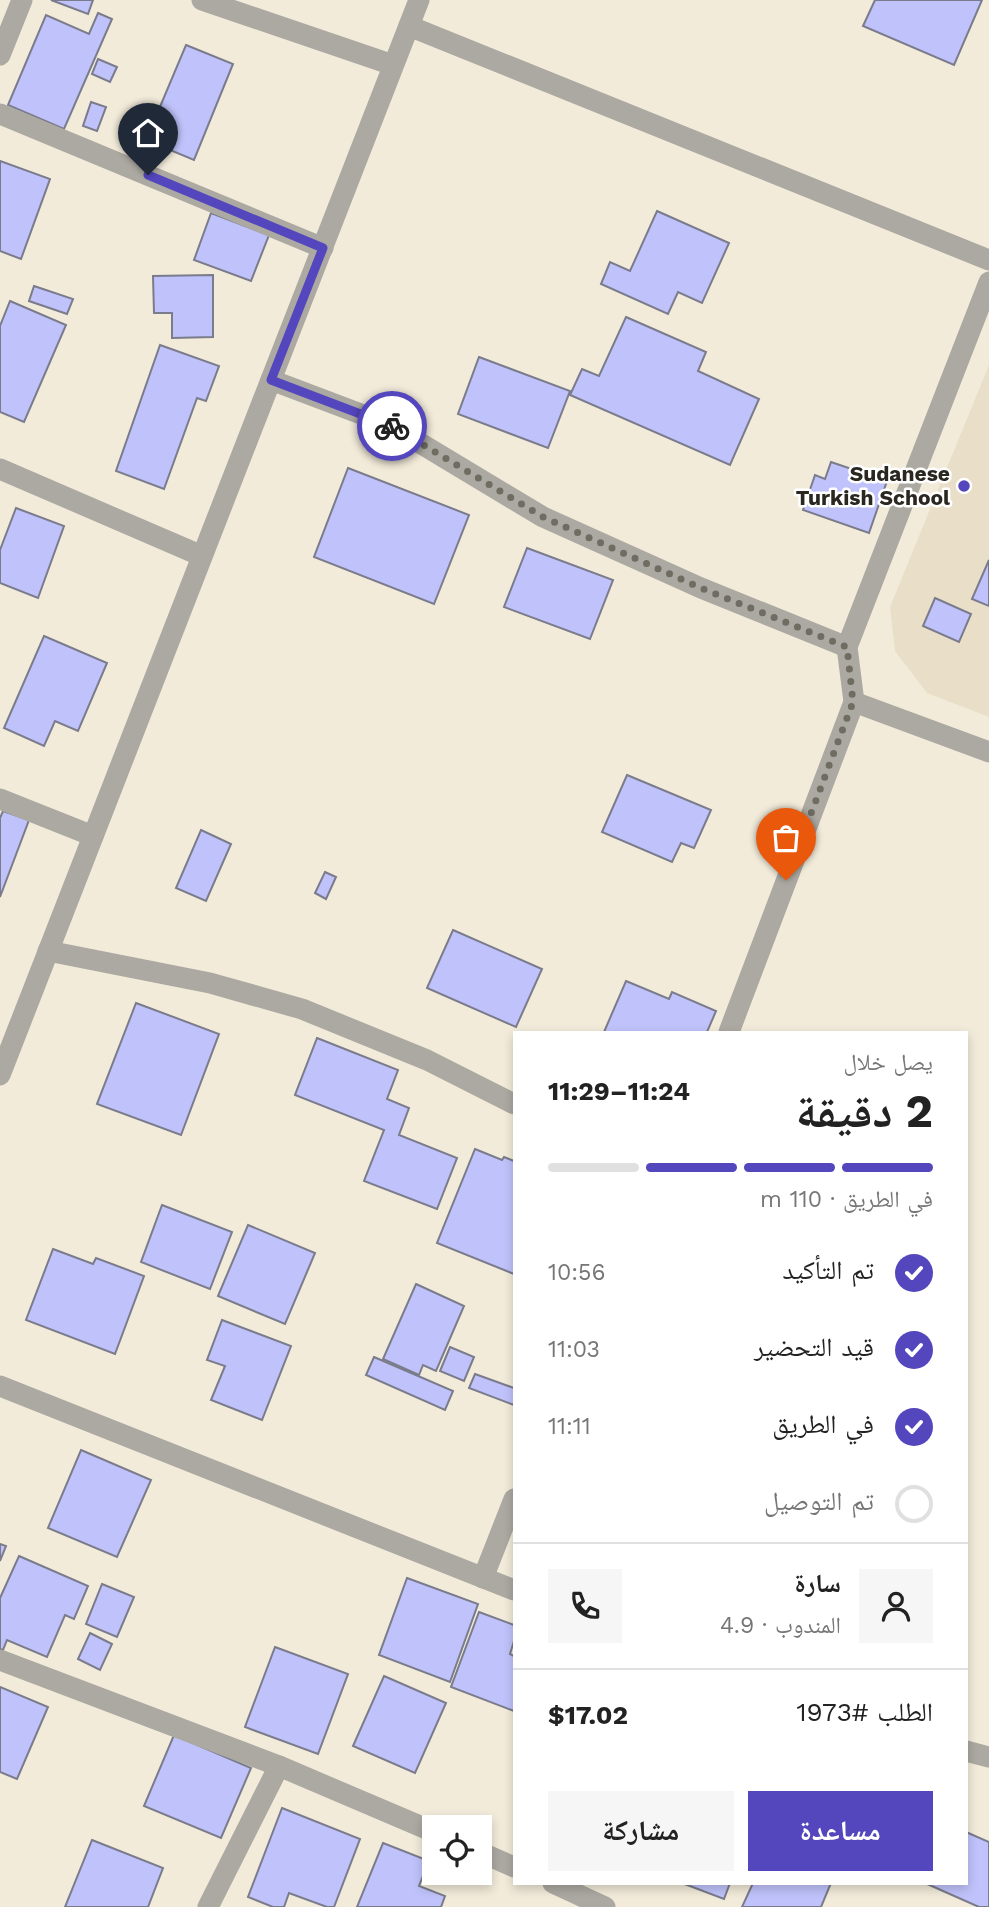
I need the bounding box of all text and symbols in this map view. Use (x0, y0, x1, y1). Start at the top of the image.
pin (118, 103, 178, 175)
icon: home (129, 114, 167, 152)
courier (357, 391, 427, 461)
icon: bike (373, 407, 411, 445)
place label: Sudanese Turkish School (796, 461, 950, 510)
marker: Sudanese Turkish School (956, 478, 972, 494)
pin (756, 808, 816, 880)
icon: bag (767, 819, 805, 857)
text: يصل خلال (843, 1049, 933, 1076)
text: 11:24–11:29 (548, 1076, 690, 1106)
text: 2 دقيقة (796, 1084, 933, 1138)
text: في الطريق · 110 m (760, 1186, 933, 1213)
icon: check (895, 1254, 933, 1292)
text: تم التأكيد (782, 1255, 874, 1285)
text: 10:56 (548, 1259, 605, 1286)
icon: check (895, 1331, 933, 1369)
text: قيد التحضير (754, 1332, 874, 1362)
text: 11:03 (548, 1336, 600, 1363)
icon: check (895, 1408, 933, 1446)
text: في الطريق (772, 1409, 874, 1439)
text: 11:11 (548, 1413, 591, 1440)
text: تم التوصيل (764, 1486, 874, 1516)
text: سارة (794, 1568, 841, 1598)
button: phone (548, 1569, 622, 1643)
button: person (859, 1569, 933, 1643)
text: المندوب · 4.9 (720, 1612, 841, 1639)
text: الطلب #1973 (796, 1697, 933, 1727)
text: $17.02 (548, 1700, 628, 1730)
button: مشاركة (548, 1791, 734, 1871)
button: مساعدة (748, 1791, 933, 1871)
map controls (422, 1815, 492, 1885)
button: locate (422, 1815, 492, 1885)

